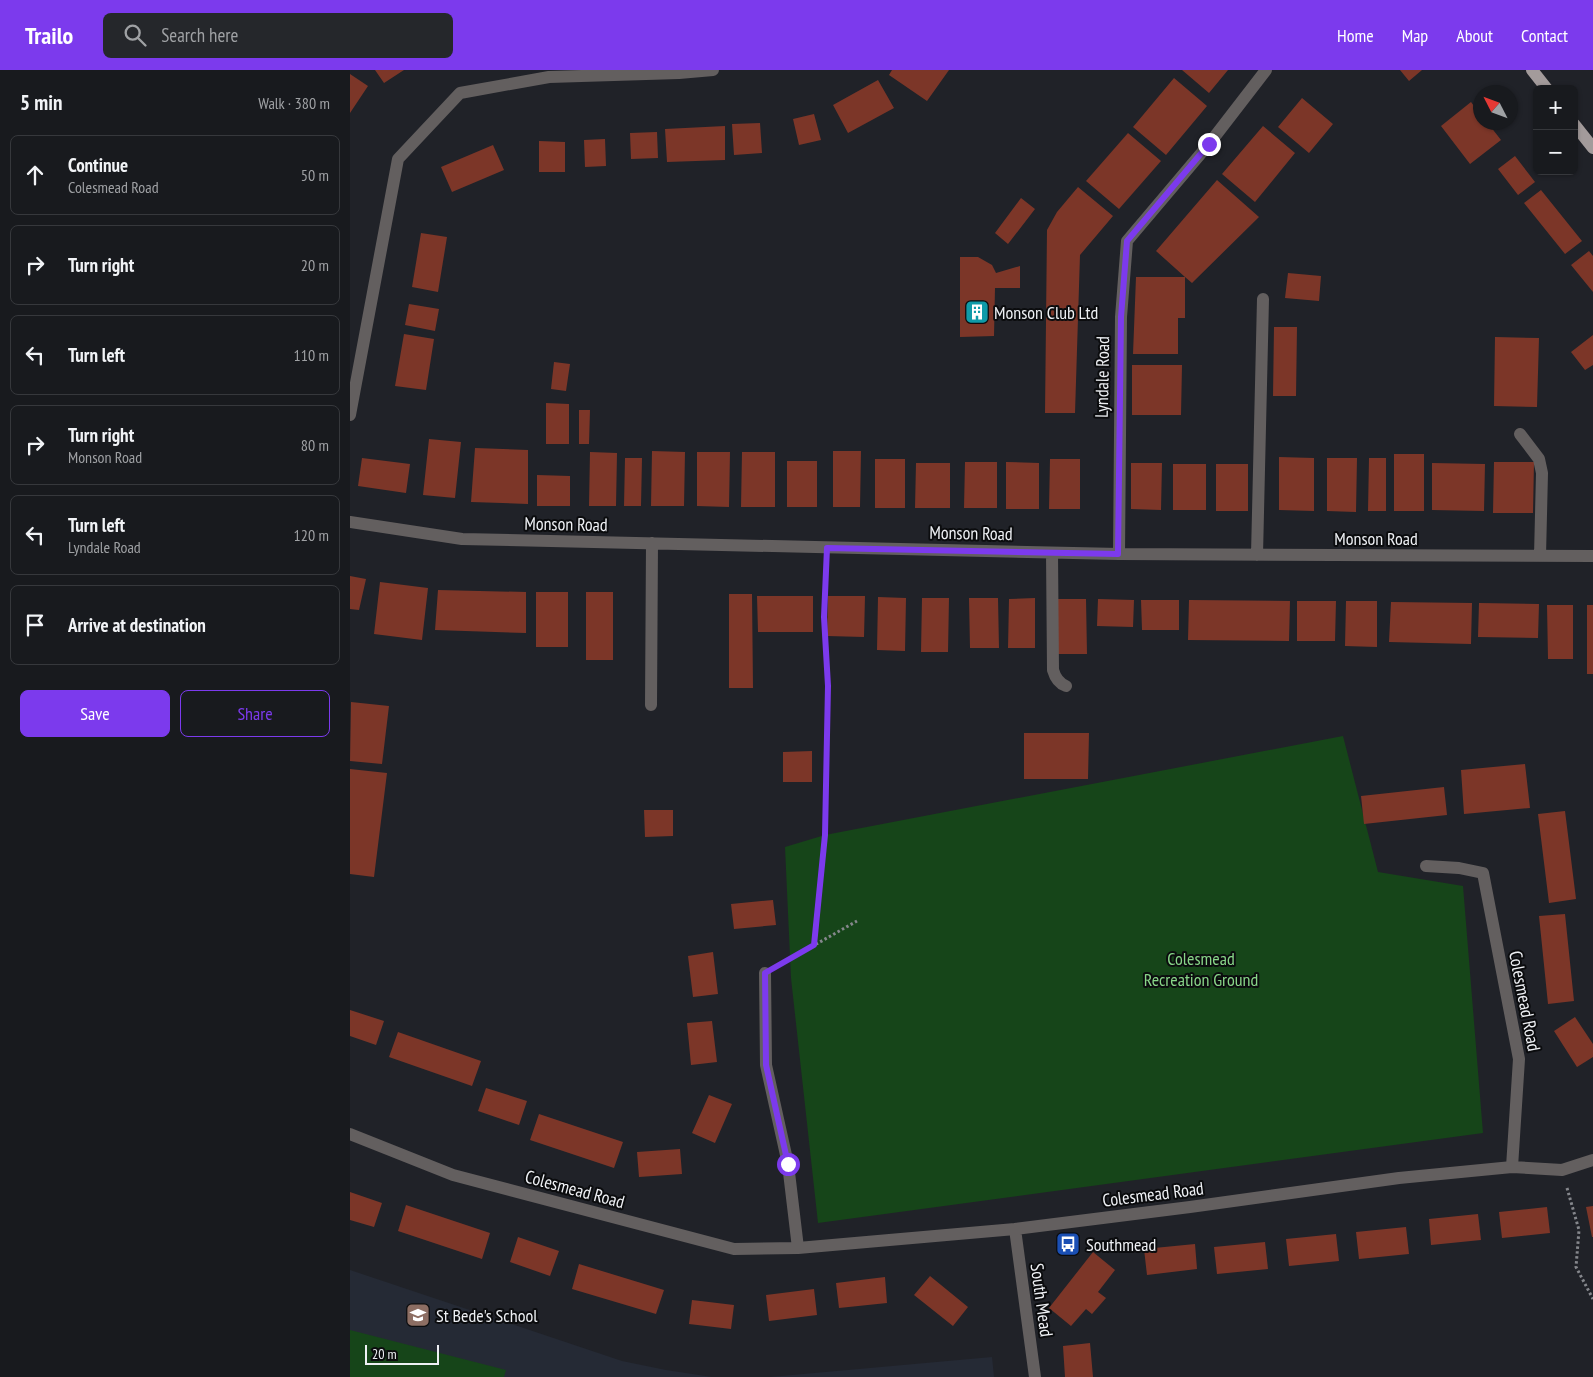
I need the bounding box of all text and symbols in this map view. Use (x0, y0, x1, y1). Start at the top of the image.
search box (103, 13, 453, 58)
text: Trailo (25, 20, 73, 51)
icon: search (121, 21, 149, 49)
text: Search here (161, 23, 238, 47)
text: Home (1337, 24, 1374, 47)
text: Map (1402, 24, 1428, 47)
text: About (1456, 24, 1493, 47)
text: Contact (1521, 24, 1568, 47)
north arrow (1473, 85, 1518, 130)
map controls (1533, 85, 1578, 175)
button: + (1533, 85, 1578, 130)
text: 5 min (20, 89, 62, 116)
text: Walk · 380 m (258, 93, 330, 113)
button: − (1533, 130, 1578, 175)
route end (1198, 133, 1221, 156)
text: Continue (68, 153, 128, 177)
icon: ahead (21, 161, 49, 189)
text: 50 m (301, 165, 329, 185)
text: Colesmead Road (68, 177, 159, 197)
icon: right (21, 251, 49, 279)
text: Turn right (68, 253, 134, 277)
text: 20 m (301, 255, 329, 275)
building icon: Monson Club Ltd (964, 299, 990, 325)
place label: Monson Club Ltd (994, 301, 1098, 324)
street label: Lyndale Road (1090, 336, 1114, 418)
icon: left (21, 341, 49, 369)
text: Turn left (68, 343, 125, 367)
text: 110 m (294, 345, 329, 365)
text: Turn right (68, 423, 134, 447)
icon: right (21, 431, 49, 459)
text: 80 m (301, 435, 329, 455)
text: Monson Road (68, 447, 142, 467)
street label: Monson Road (524, 512, 608, 536)
text: Turn left (68, 513, 125, 537)
icon: left (21, 521, 49, 549)
street label: Monson Road (929, 521, 1013, 545)
text: 120 m (294, 525, 329, 545)
street label: Monson Road (1334, 527, 1418, 550)
text: Lyndale Road (68, 537, 141, 557)
icon: arrive (21, 611, 49, 639)
text: Arrive at destination (68, 613, 206, 637)
button: Save (20, 690, 170, 737)
button: Share (180, 690, 330, 737)
park label: Colesmead Recreation Ground (1144, 947, 1258, 991)
street label: Colesmead Road (1504, 949, 1546, 1053)
route start (777, 1153, 800, 1176)
street label: Colesmead Road (523, 1165, 627, 1213)
street label: Colesmead Road (1101, 1176, 1205, 1212)
bus stop icon: Southmead (1055, 1231, 1081, 1257)
place label: Southmead (1086, 1233, 1156, 1256)
street label: South Mead (1025, 1262, 1059, 1338)
school or university icon: St Bede's School (405, 1302, 431, 1328)
place label: St Bede's School (436, 1304, 538, 1327)
scale bar (365, 1342, 439, 1365)
text: 20 m (372, 1345, 397, 1363)

